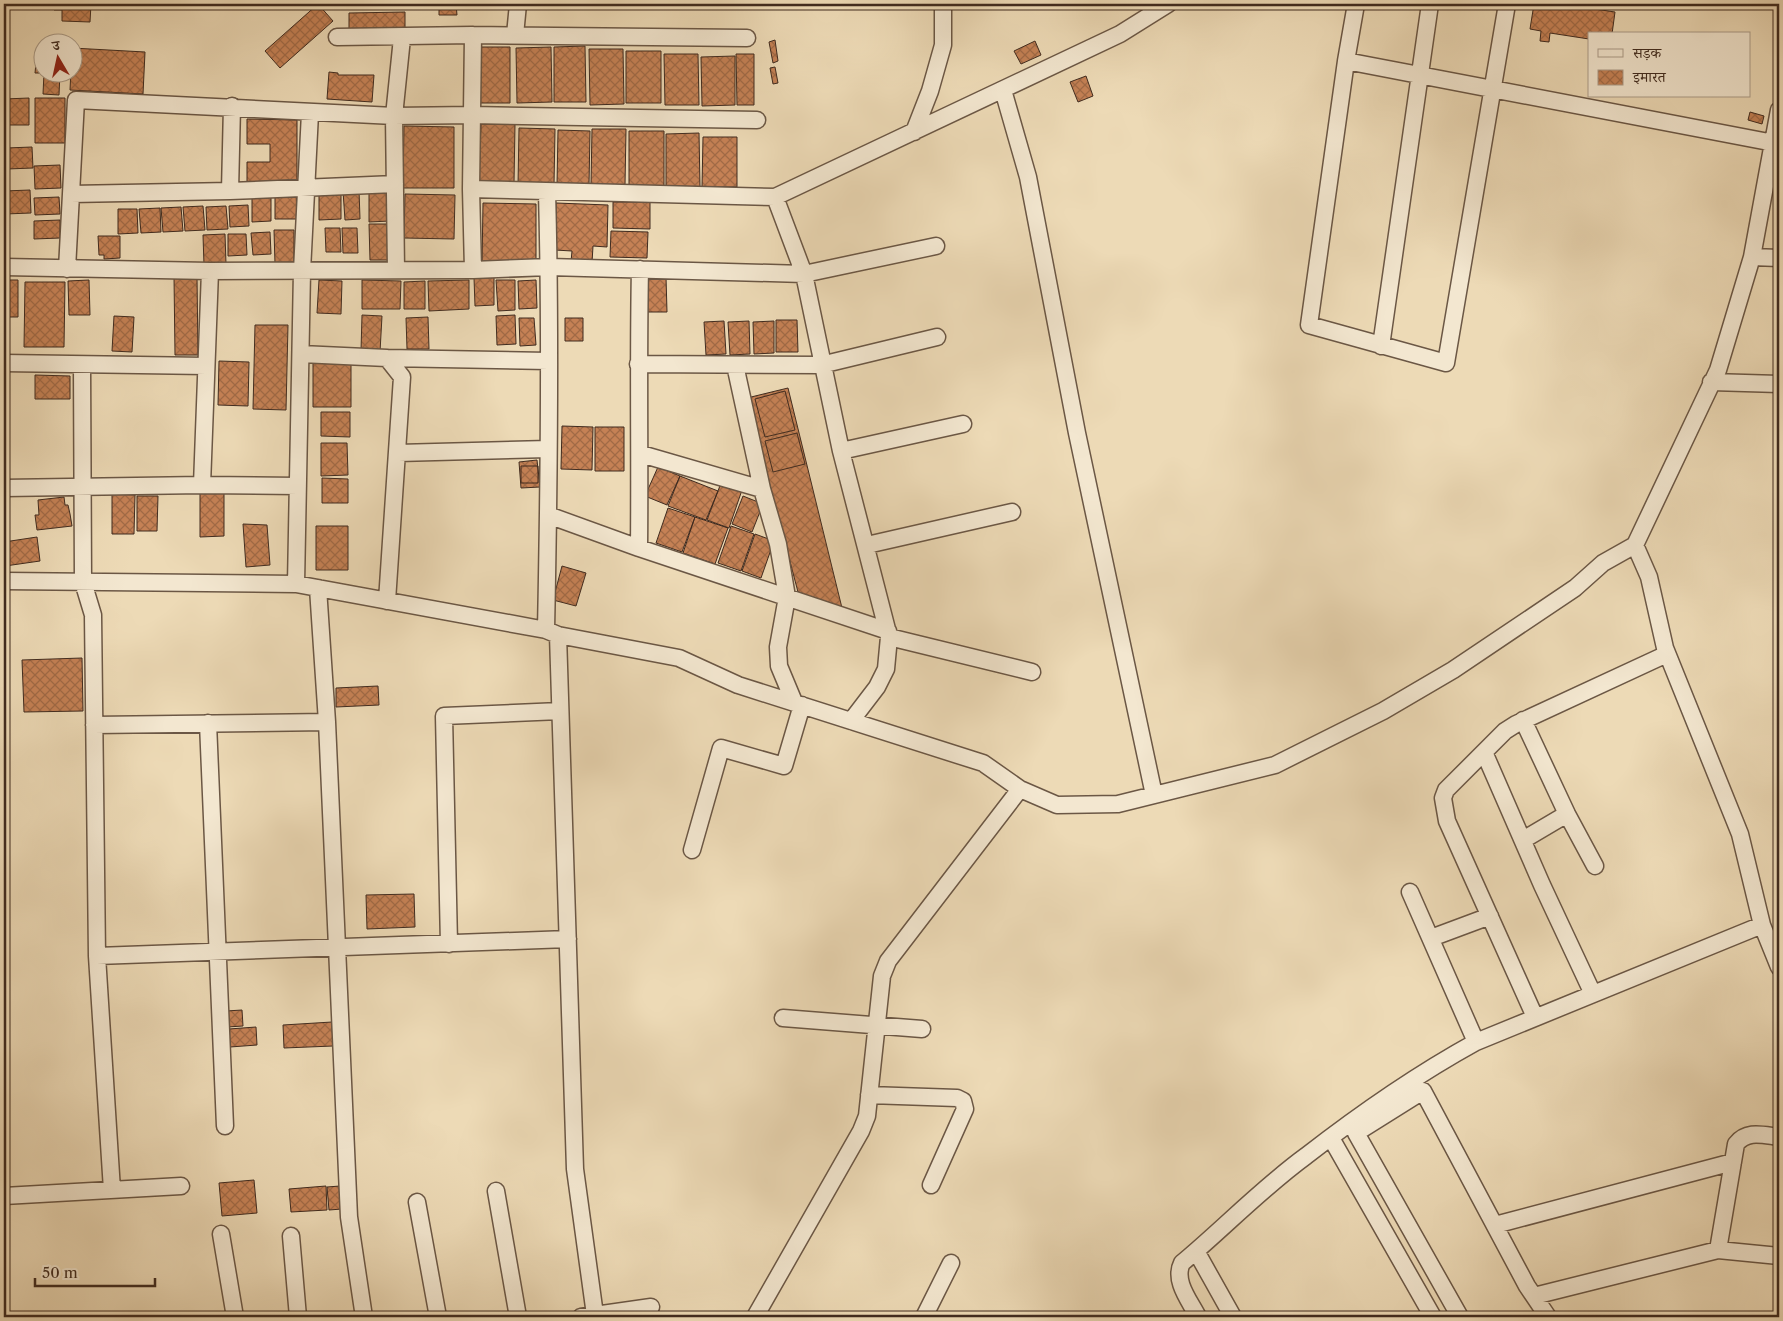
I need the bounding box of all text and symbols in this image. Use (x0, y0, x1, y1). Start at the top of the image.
north arrow (32, 32, 82, 82)
legend (1588, 32, 1750, 98)
text: उ (50, 36, 62, 55)
text: सड़क (1632, 43, 1662, 62)
text: इमारत (1632, 67, 1667, 86)
scale bar (35, 1256, 155, 1288)
text: 50 m (42, 1263, 78, 1282)

